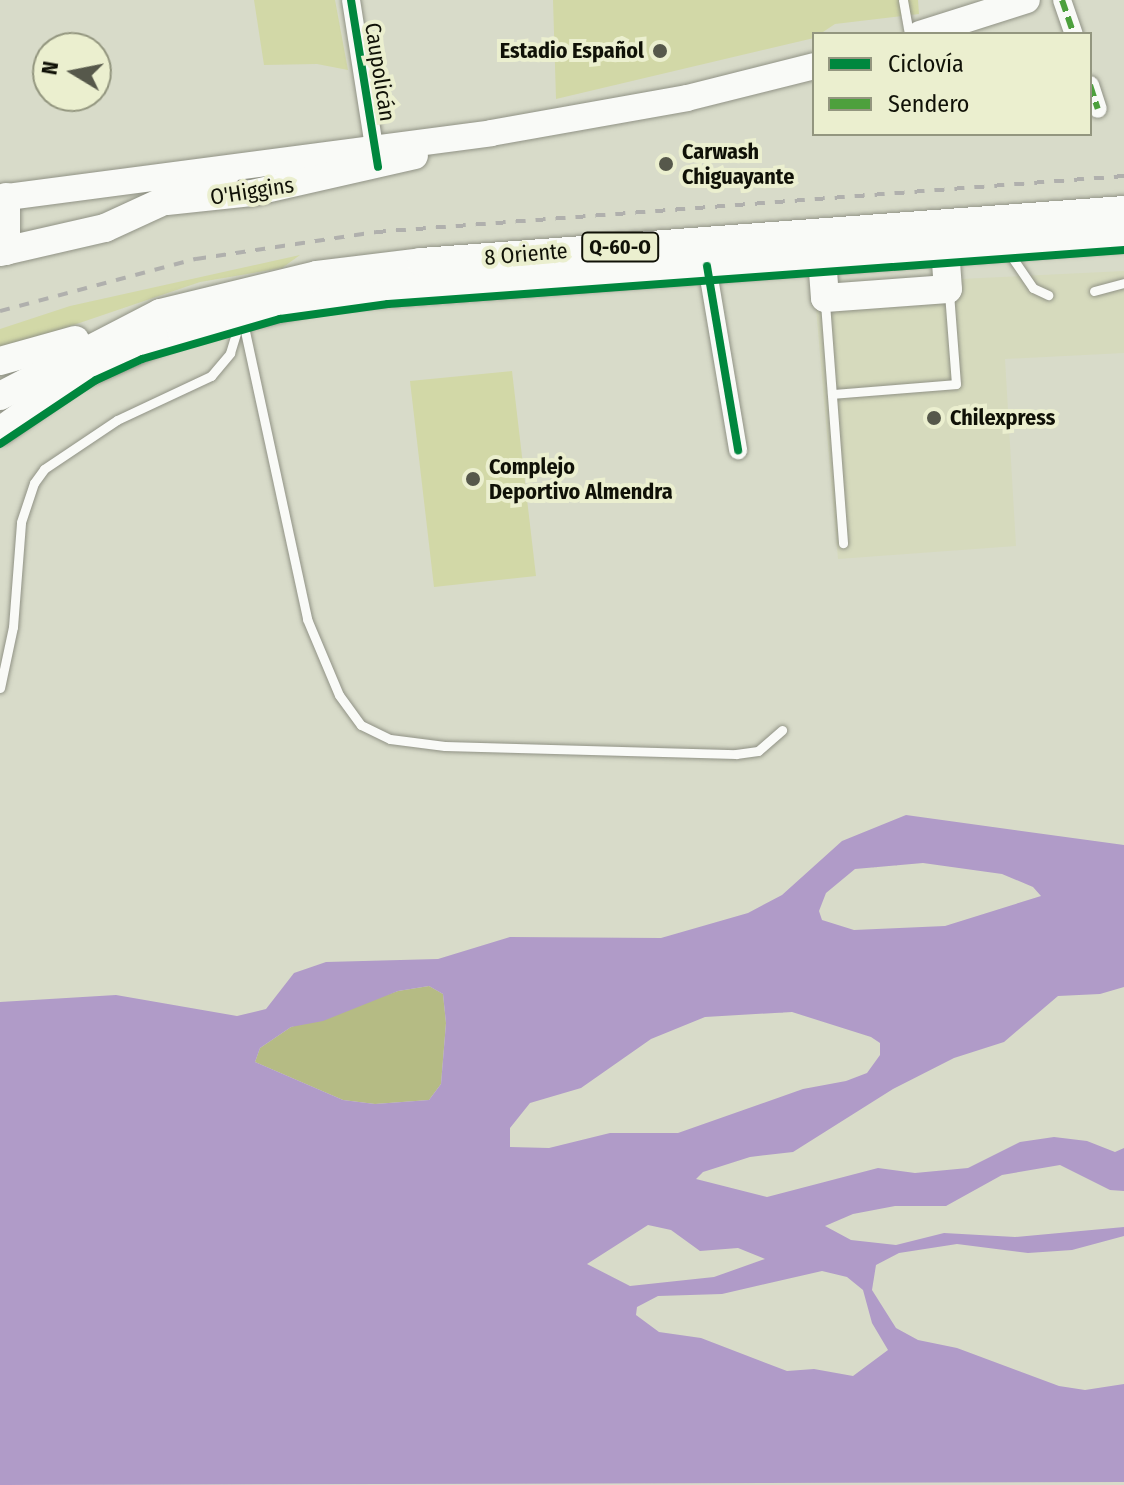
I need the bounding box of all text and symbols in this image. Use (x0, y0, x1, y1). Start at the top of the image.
street label: Caupolicán (359, 21, 401, 123)
north arrow (32, 32, 112, 112)
legend (812, 32, 1092, 136)
place label: Estadio Español (500, 38, 644, 64)
marker: Estadio Español (651, 42, 669, 60)
text: Ciclovía (888, 50, 964, 78)
text: N (35, 59, 64, 77)
text: Sendero (888, 90, 969, 118)
place label: Carwash Chiguayante (682, 138, 794, 190)
marker: Carwash Chiguayante (657, 155, 675, 173)
street label: O'Higgins (208, 171, 296, 211)
road number: Q-60-O (580, 231, 660, 263)
street label: 8 Oriente (483, 237, 569, 271)
place label: Chilexpress (950, 405, 1055, 431)
marker: Chilexpress (925, 409, 943, 427)
place label: Complejo Deportivo Almendra (489, 453, 673, 504)
marker: Complejo Deportivo Almendra (464, 470, 482, 488)

